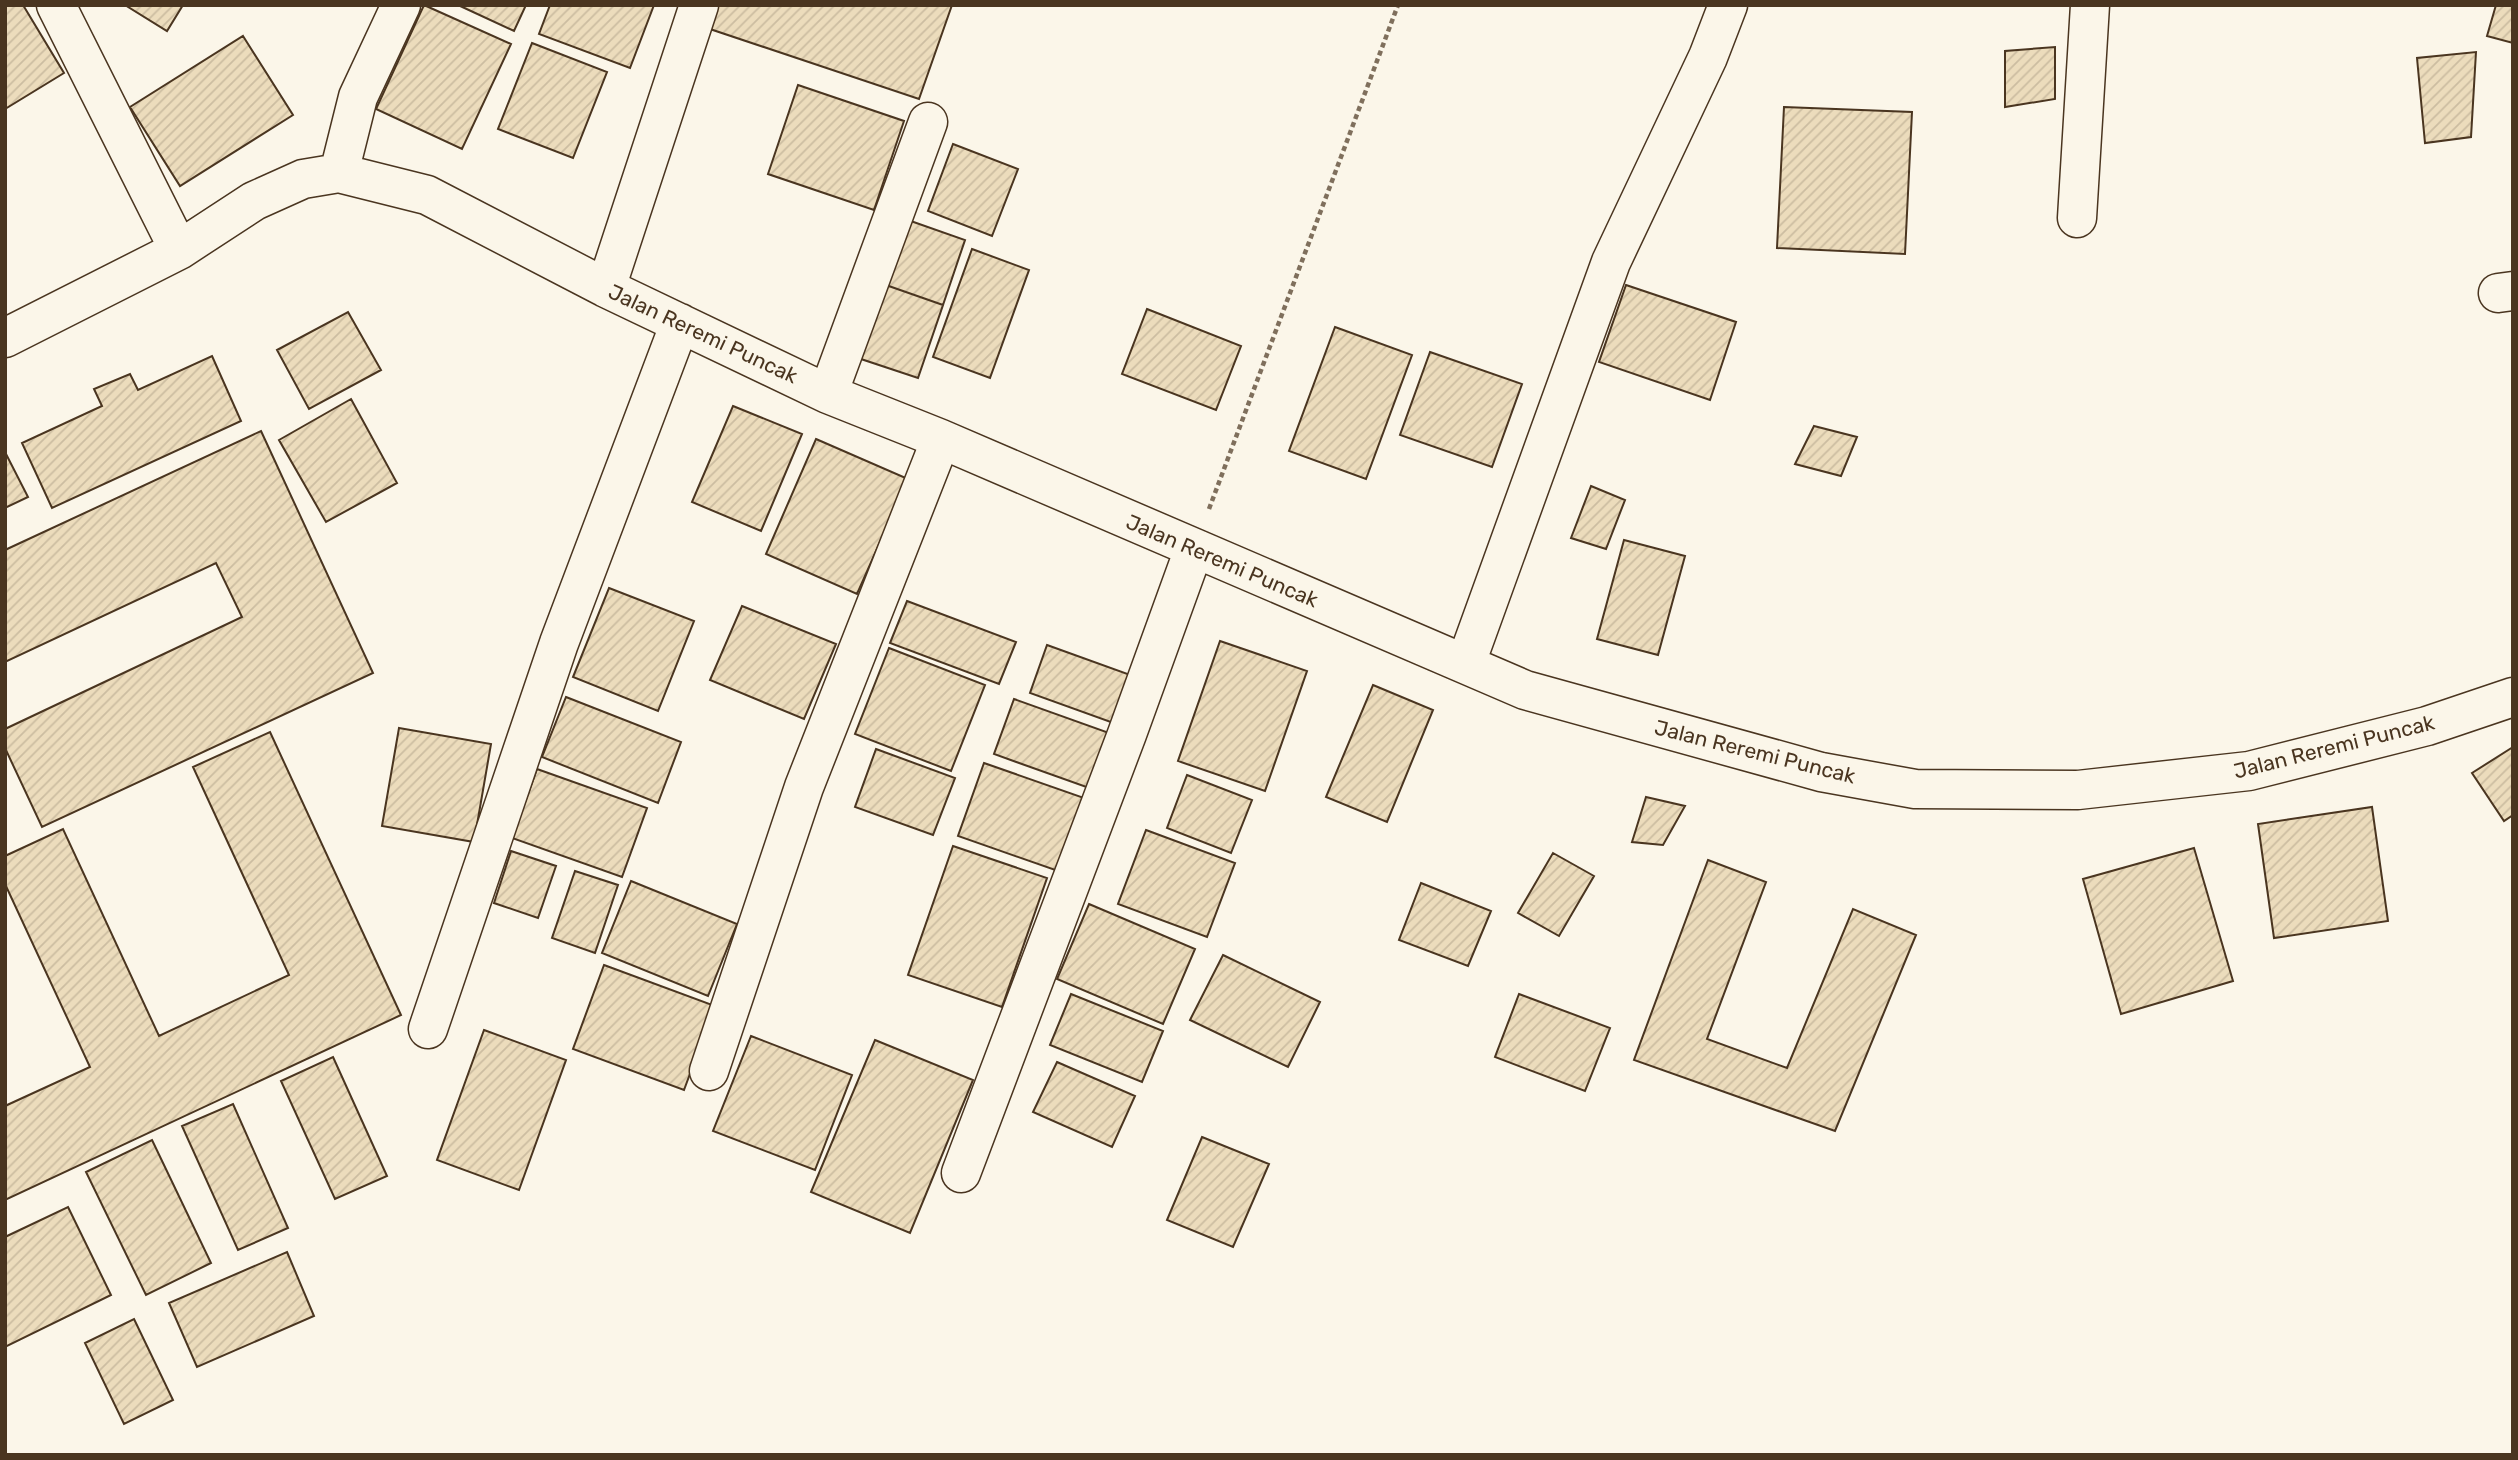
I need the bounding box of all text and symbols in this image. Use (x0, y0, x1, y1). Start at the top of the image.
street label: Jalan Reremi Puncak (605, 279, 802, 388)
street label: Jalan Reremi Puncak (1122, 509, 1322, 612)
street label: Jalan Reremi Puncak (2231, 709, 2437, 784)
street label: Jalan Reremi Puncak (1652, 714, 1858, 789)

